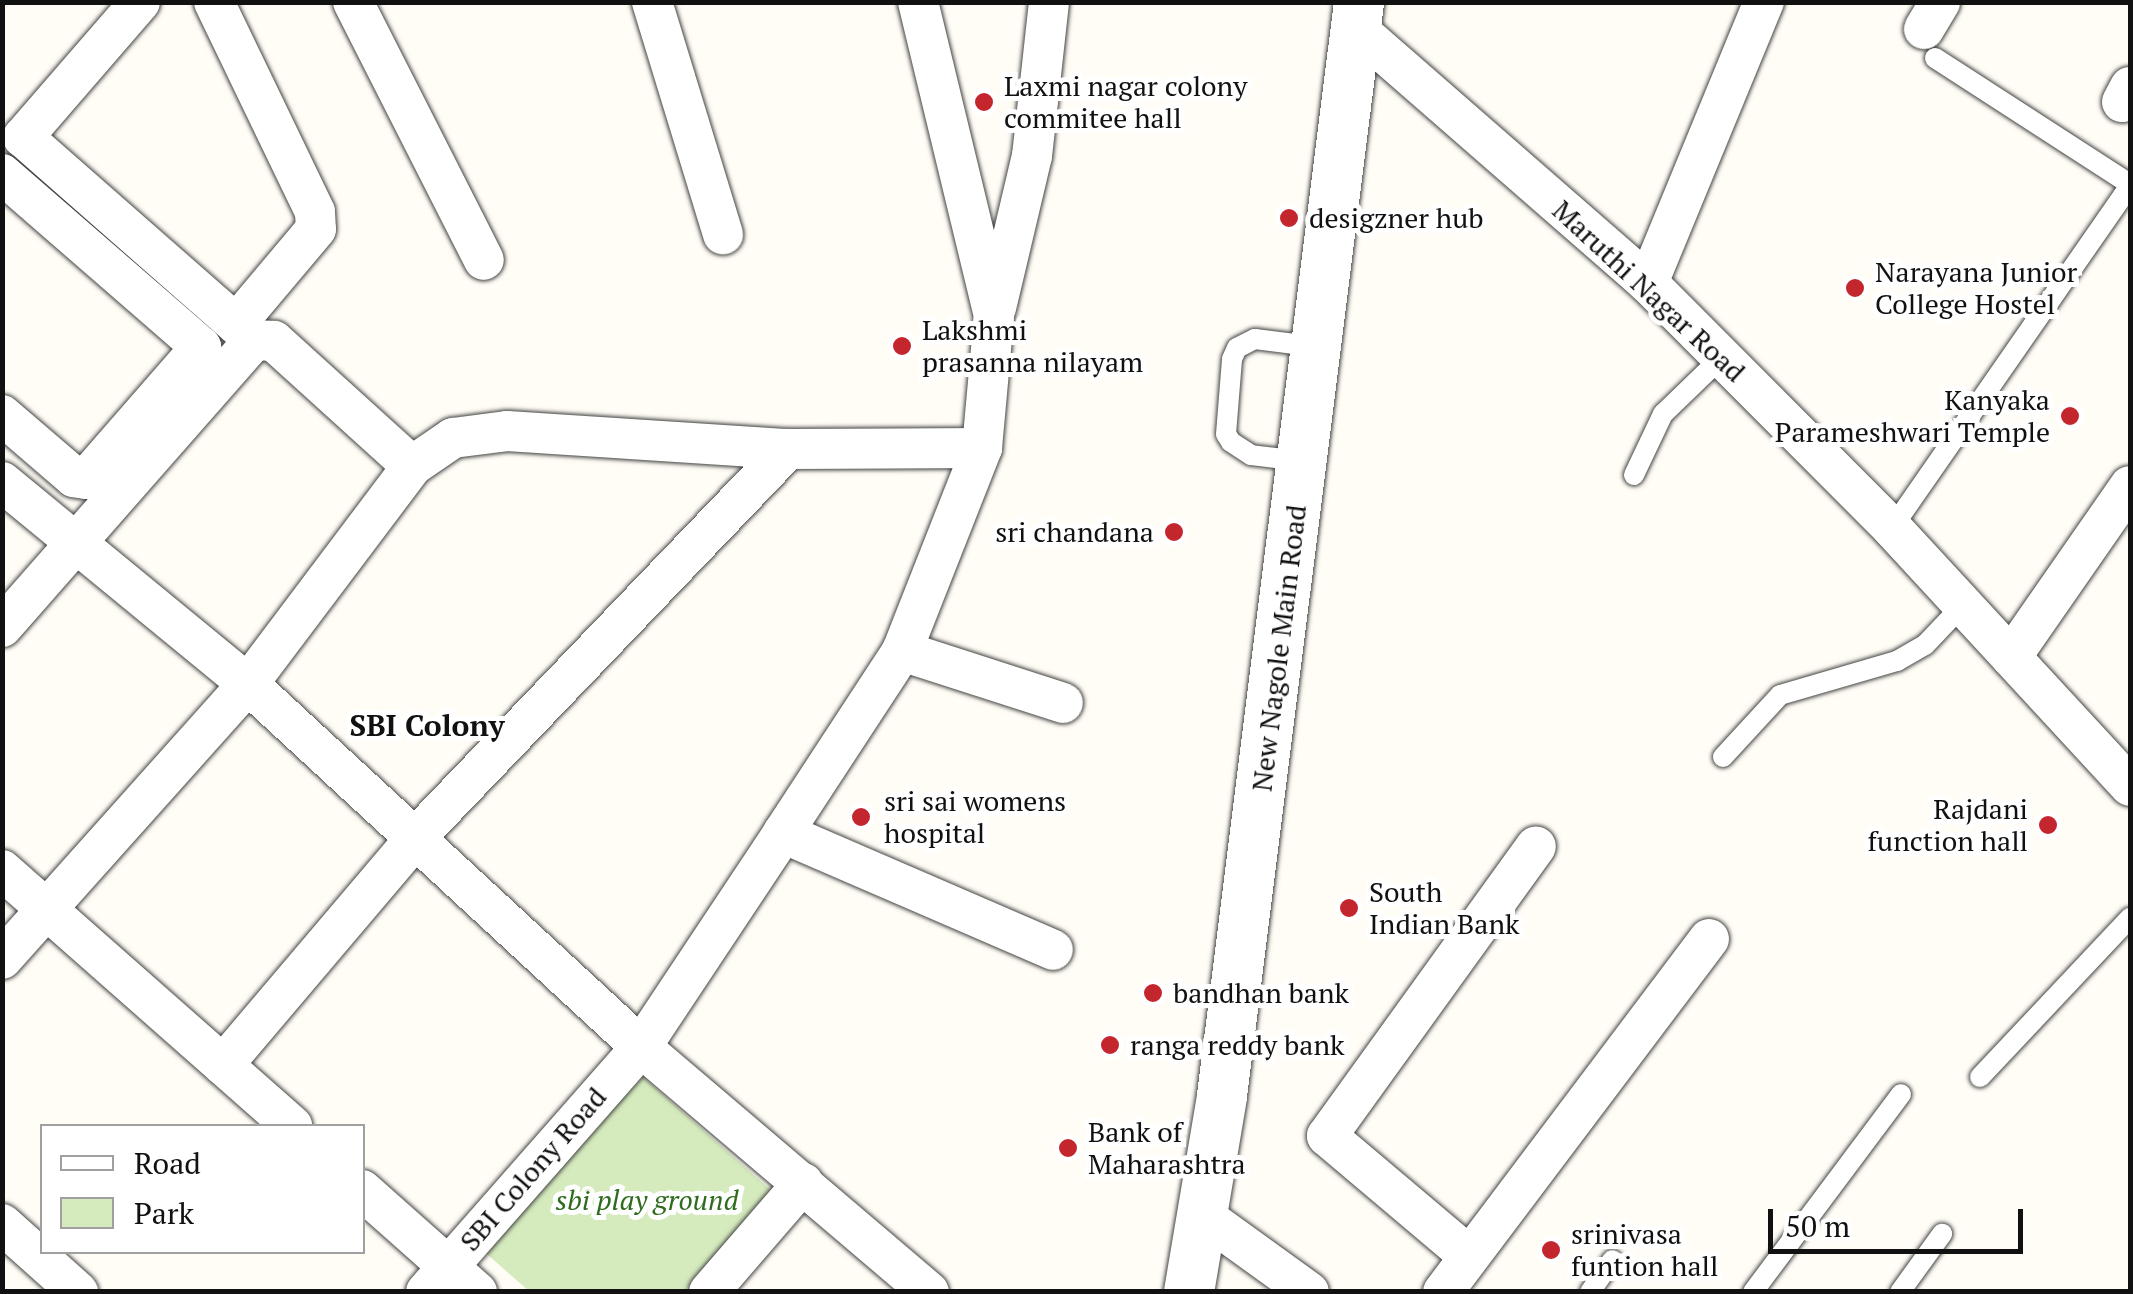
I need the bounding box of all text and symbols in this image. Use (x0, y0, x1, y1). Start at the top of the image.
place label: Laxmi nagar colony commitee hall (1004, 69, 1247, 135)
marker: Laxmi nagar colony commitee hall (973, 91, 995, 113)
street label: Maruthi Nagar Road (1546, 193, 1752, 389)
place label: desigzner hub (1309, 201, 1484, 235)
marker: desigzner hub (1278, 207, 1300, 229)
place label: Narayana Junior College Hostel (1875, 255, 2077, 321)
marker: Narayana Junior College Hostel (1844, 277, 1866, 299)
place label: Lakshmi prasanna nilayam (922, 313, 1143, 379)
marker: Lakshmi prasanna nilayam (891, 335, 913, 357)
place label: Kanyaka Parameshwari Temple (1775, 383, 2050, 449)
marker: Kanyaka Parameshwari Temple (2059, 405, 2081, 427)
street label: New Nagole Main Road (1245, 503, 1313, 793)
place label: sri chandana (995, 515, 1154, 549)
marker: sri chandana (1163, 521, 1185, 543)
district label: SBI Colony (349, 707, 505, 743)
place label: sri sai womens hospital (884, 784, 1066, 850)
place label: Rajdani function hall (1868, 792, 2028, 858)
marker: sri sai womens hospital (848, 804, 874, 830)
marker: Rajdani function hall (2037, 814, 2059, 836)
place label: South Indian Bank (1369, 875, 1519, 941)
marker: South Indian Bank (1338, 897, 1360, 919)
place label: bandhan bank (1173, 976, 1349, 1010)
marker: bandhan bank (1142, 982, 1164, 1004)
place label: ranga reddy bank (1130, 1028, 1345, 1062)
marker: ranga reddy bank (1099, 1034, 1121, 1056)
street label: SBI Colony Road (453, 1080, 613, 1258)
place label: Bank of Maharashtra (1088, 1115, 1246, 1181)
legend (40, 1124, 365, 1254)
marker: Bank of Maharashtra (1057, 1137, 1079, 1159)
text: Road (134, 1143, 201, 1183)
park label: sbi play ground (556, 1183, 738, 1217)
scale bar (1773, 1189, 2028, 1251)
text: Park (134, 1193, 194, 1233)
text: 50 m (1785, 1206, 1850, 1246)
place label: srinivasa funtion hall (1571, 1217, 1718, 1283)
marker: srinivasa funtion hall (1540, 1239, 1562, 1261)

